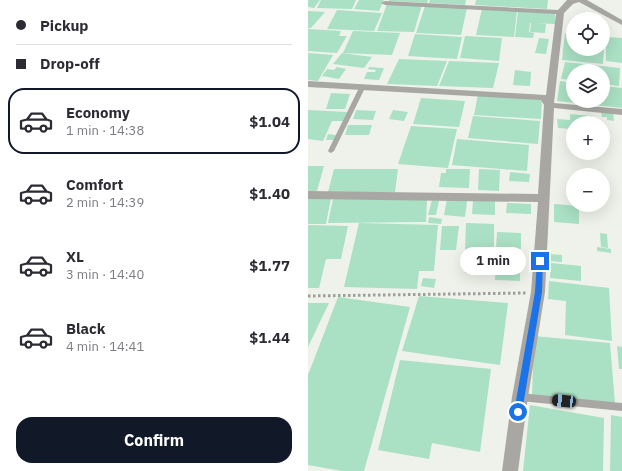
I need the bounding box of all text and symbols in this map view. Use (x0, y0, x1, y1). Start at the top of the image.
map controls (566, 12, 610, 212)
button: locate (566, 12, 610, 56)
text: Pickup (40, 16, 88, 35)
text: Drop-off (40, 54, 100, 73)
button: layers (566, 64, 610, 108)
icon: car (18, 103, 54, 139)
text: Economy (66, 103, 130, 122)
text: $1.04 (249, 112, 290, 131)
button: + (566, 116, 610, 160)
text: 1 min · 14:38 (66, 122, 144, 139)
button: − (566, 168, 610, 212)
icon: car (18, 175, 54, 211)
text: Comfort (66, 175, 123, 194)
text: $1.40 (249, 184, 290, 203)
text: 2 min · 14:39 (66, 194, 144, 211)
icon: car (18, 247, 54, 283)
text: XL (66, 247, 84, 266)
callout: 1 min (460, 247, 526, 275)
text: 1 min (476, 252, 510, 269)
route end (531, 252, 549, 270)
text: $1.77 (249, 256, 290, 275)
text: 3 min · 14:40 (66, 266, 144, 283)
icon: car (18, 319, 54, 355)
text: Black (66, 319, 106, 338)
text: $1.44 (249, 328, 290, 347)
text: 4 min · 14:41 (66, 338, 144, 355)
car (551, 394, 577, 408)
route start (509, 403, 527, 421)
button: Confirm (16, 417, 292, 463)

